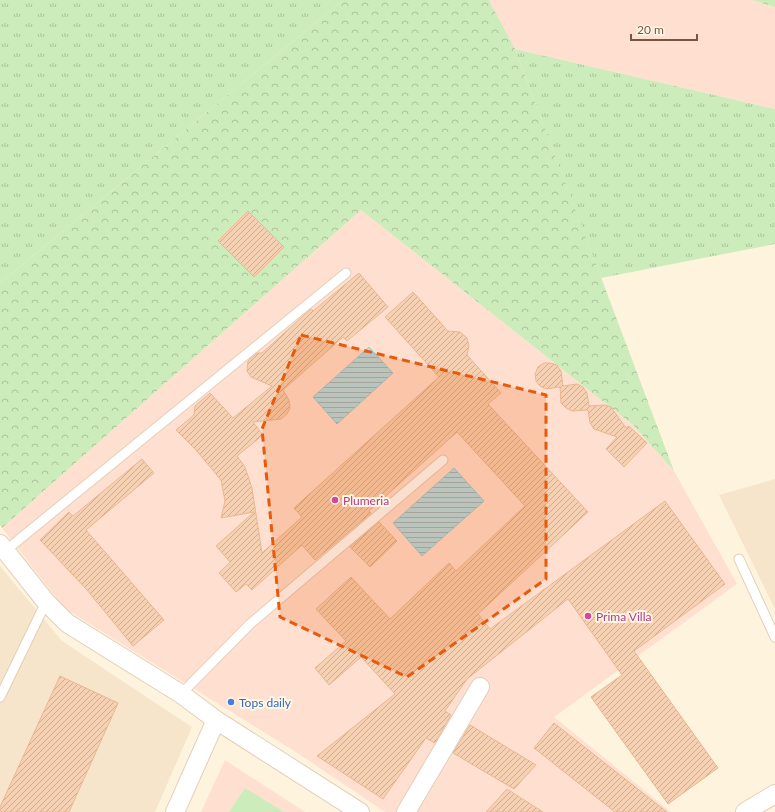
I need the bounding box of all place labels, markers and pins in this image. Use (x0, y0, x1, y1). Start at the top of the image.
place label: Plumeria (343, 493, 389, 508)
marker: Plumeria (330, 495, 340, 505)
place label: Prima Villa (596, 609, 651, 624)
marker: Prima Villa (583, 611, 593, 621)
place label: Tops daily (239, 695, 292, 710)
marker: Tops daily (226, 697, 236, 707)

